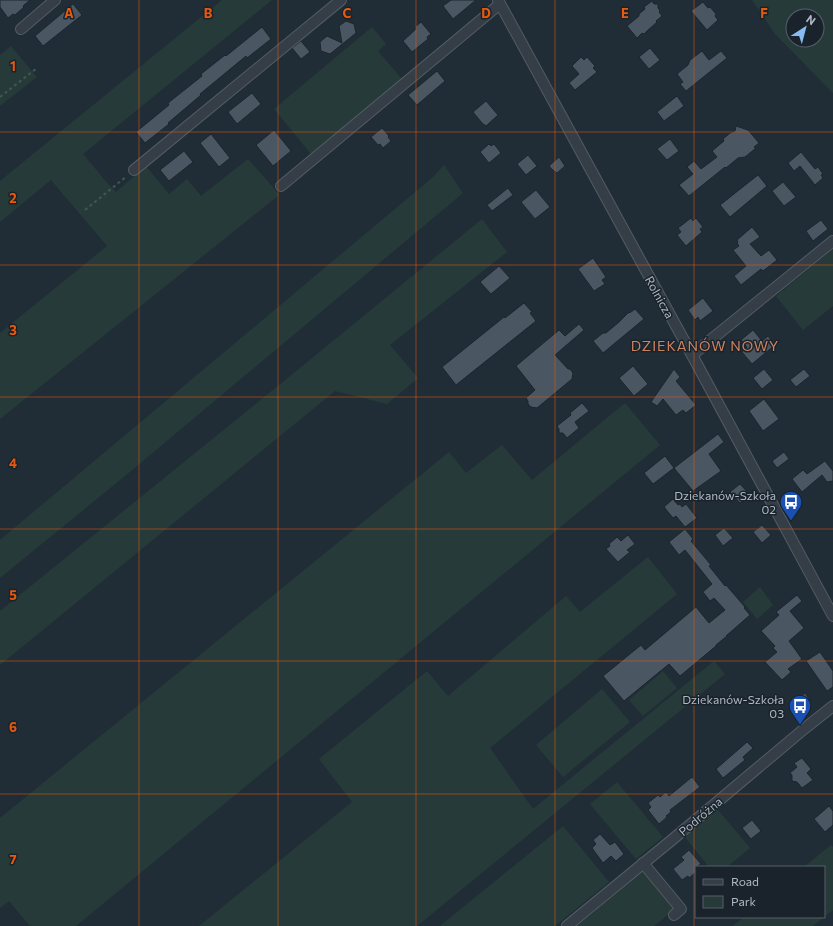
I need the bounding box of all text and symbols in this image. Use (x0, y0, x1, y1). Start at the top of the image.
text: A (64, 5, 74, 21)
text: B (204, 5, 213, 21)
text: C (343, 5, 352, 21)
text: D (481, 5, 491, 21)
text: E (621, 5, 629, 21)
text: F (760, 5, 768, 21)
north arrow (785, 8, 825, 48)
text: N (804, 12, 818, 27)
text: 1 (10, 58, 16, 74)
text: 2 (9, 190, 17, 206)
street label: Rolnicza (643, 273, 677, 321)
text: 3 (9, 322, 17, 338)
district label: DZIEKANÓW NOWY (631, 337, 779, 354)
text: 4 (9, 455, 17, 471)
place label: Dziekanów-Szkoła 02 (674, 488, 776, 516)
bus stop icon: Dziekanów-Szkoła 02 (778, 489, 804, 522)
text: 5 (9, 587, 17, 603)
place label: Dziekanów-Szkoła 03 (682, 692, 784, 720)
bus stop icon: Dziekanów-Szkoła 03 (787, 693, 813, 726)
text: 6 (9, 719, 17, 735)
street label: Podróżna (675, 794, 725, 838)
text: 7 (9, 851, 17, 867)
legend (695, 866, 825, 918)
text: Road (731, 874, 759, 888)
text: Park (731, 894, 757, 908)

